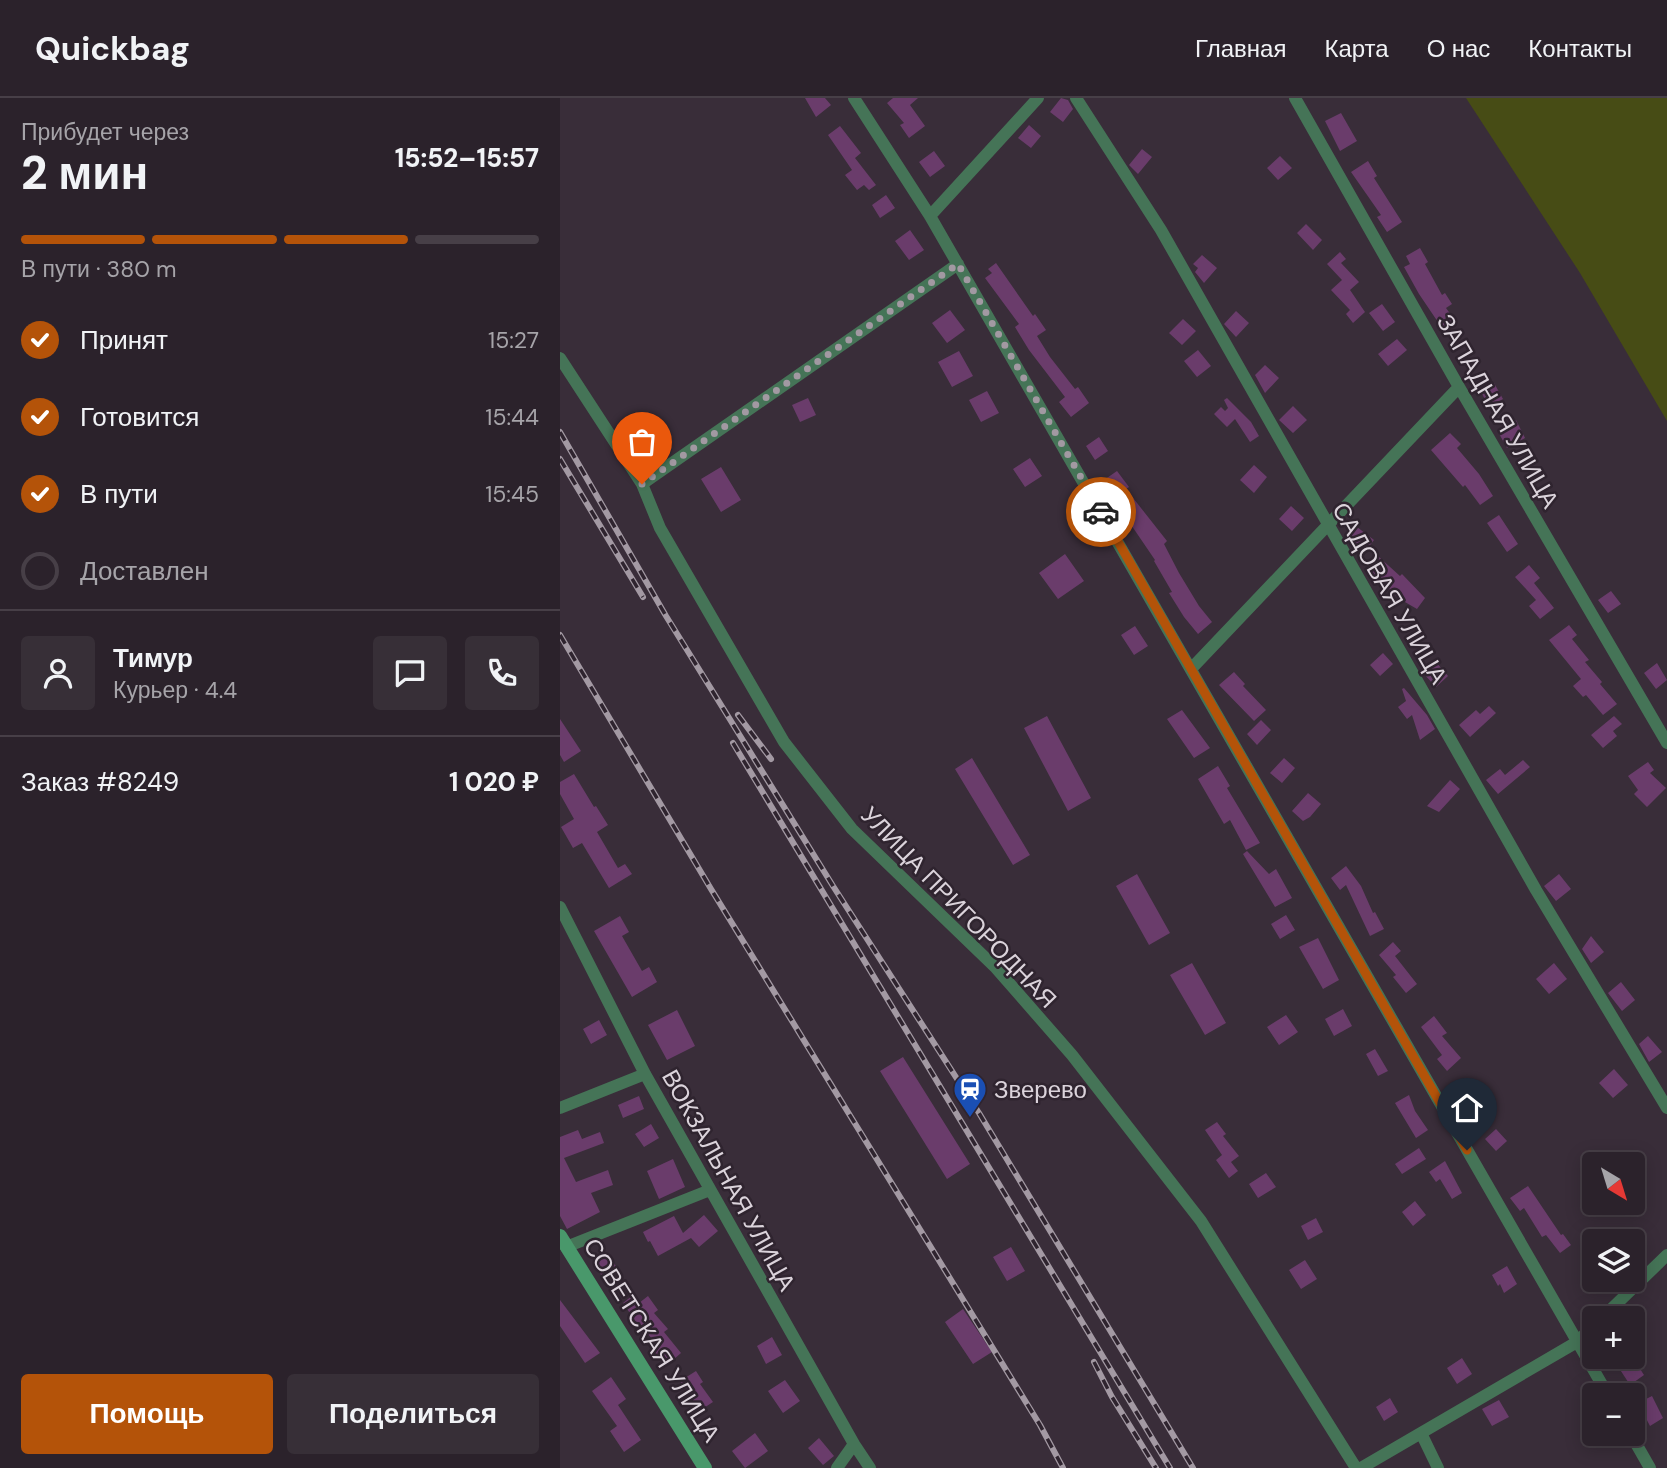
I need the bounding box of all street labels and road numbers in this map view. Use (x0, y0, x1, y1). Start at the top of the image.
street label: ЗАПАДНАЯ УЛИЦА (1430, 309, 1566, 513)
street label: САДОВАЯ УЛИЦА (1325, 497, 1455, 689)
street label: УЛИЦА ПРИГОРОДНАЯ (854, 799, 1064, 1015)
street label: ВОКЗАЛЬНАЯ УЛИЦА (655, 1064, 803, 1296)
street label: СОВЕТСКАЯ УЛИЦА (577, 1232, 727, 1448)

